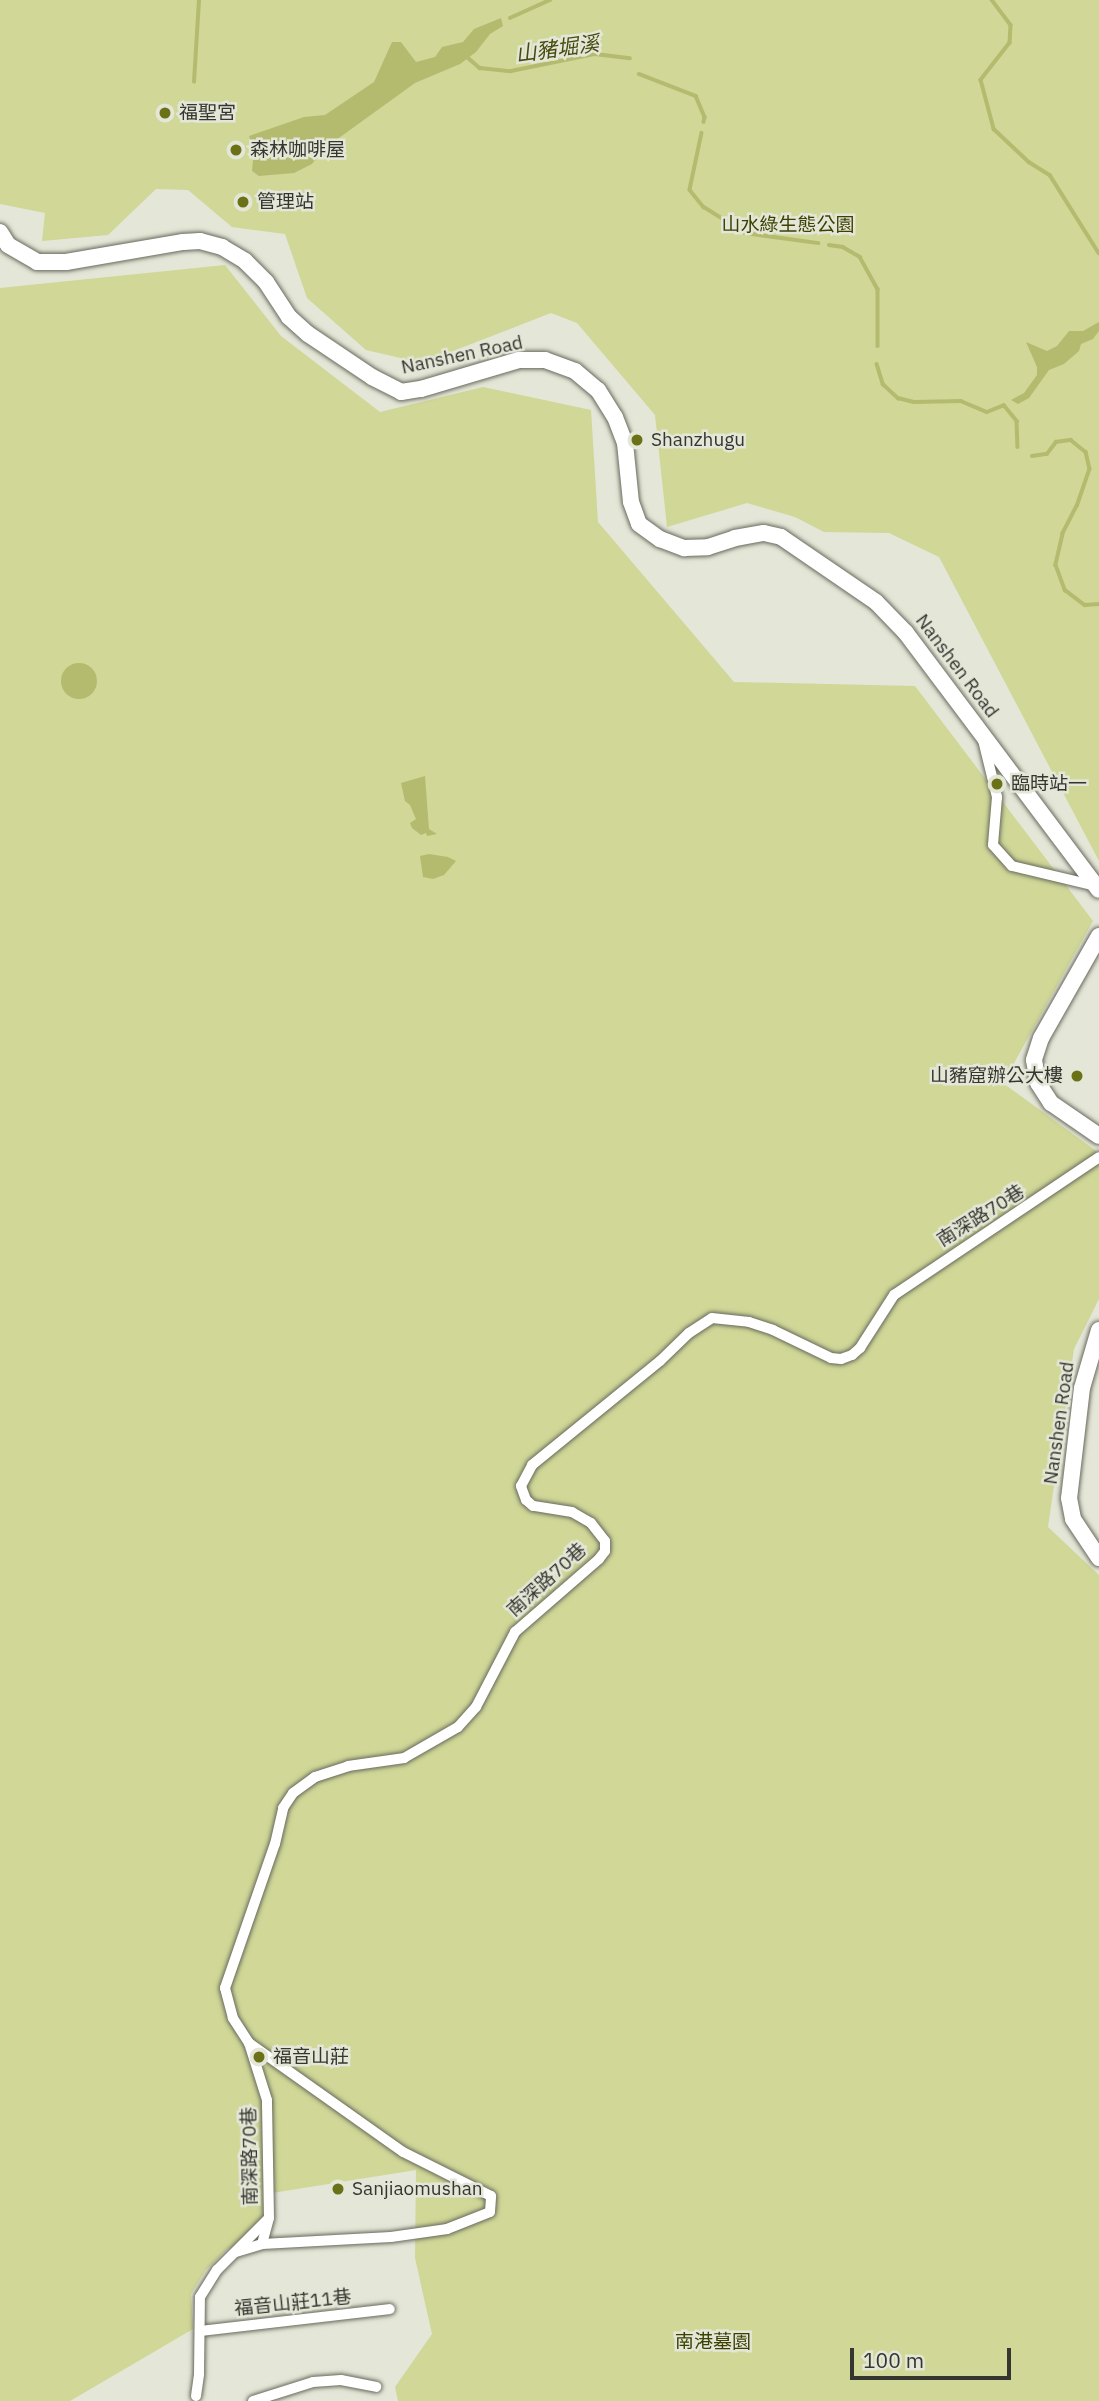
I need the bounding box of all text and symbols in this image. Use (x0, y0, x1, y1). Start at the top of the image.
water label: 山豬堀溪 (514, 30, 600, 66)
place label: 福聖宮 (179, 102, 236, 124)
marker: 福聖宮 (157, 105, 173, 121)
place label: 森林咖啡屋 (250, 139, 345, 161)
marker: 森林咖啡屋 (228, 142, 244, 158)
place label: 管理站 (257, 191, 314, 213)
marker: 管理站 (235, 194, 251, 210)
park label: 山水綠生態公園 (722, 214, 854, 236)
street label: Nanshen Road (399, 331, 525, 379)
place label: Shanzhugu (651, 429, 745, 451)
marker: Shanzhugu (629, 432, 645, 448)
street label: Nanshen Road (911, 610, 1003, 722)
place label: 臨時站一 (1011, 773, 1087, 795)
marker: 臨時站一 (989, 776, 1005, 792)
place label: 山豬窟辦公大樓 (930, 1065, 1063, 1087)
marker: 山豬窟辦公大樓 (1069, 1068, 1085, 1084)
street label: 南深路70巷 (933, 1180, 1029, 1252)
street label: Nanshen Road (1039, 1360, 1079, 1486)
street label: 南深路70巷 (503, 1538, 591, 1622)
place label: 福音山莊 (273, 2046, 349, 2068)
marker: 福音山莊 (251, 2049, 267, 2065)
street label: 南深路70巷 (238, 2106, 262, 2206)
place label: Sanjiaomushan (352, 2178, 483, 2200)
marker: Sanjiaomushan (330, 2181, 346, 2197)
street label: 福音山莊11巷 (233, 2286, 353, 2320)
park label: 南港墓園 (675, 2331, 751, 2353)
scale bar (854, 2334, 1015, 2378)
text: 100 m (863, 2346, 924, 2374)

